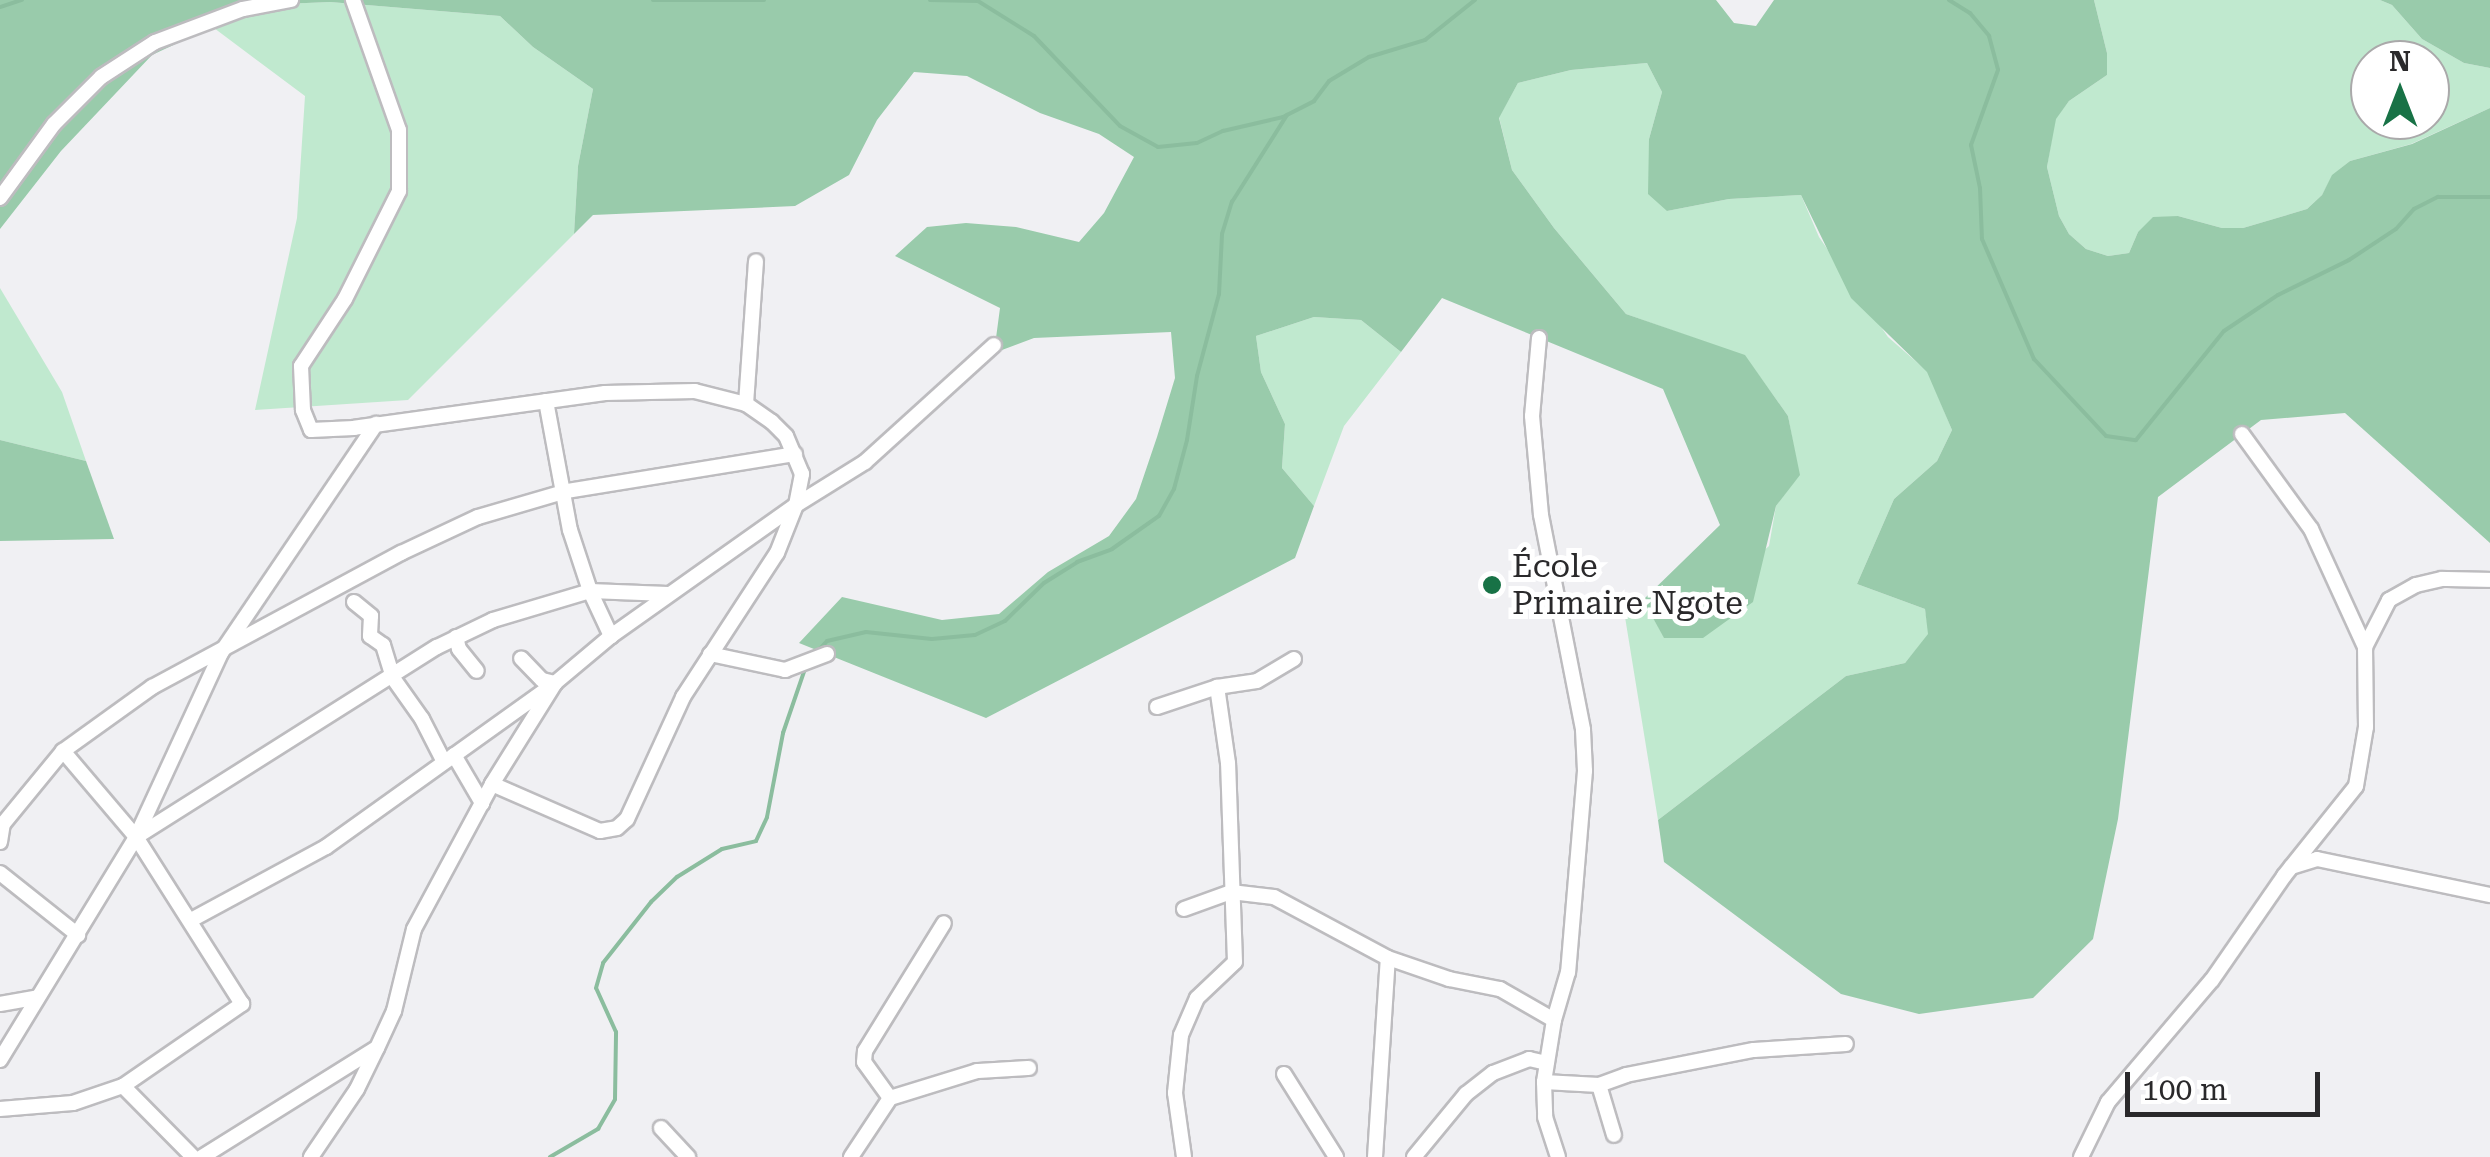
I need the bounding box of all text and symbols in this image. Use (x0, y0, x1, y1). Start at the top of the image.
north arrow (2350, 40, 2450, 140)
text: N (2389, 45, 2411, 78)
place label: École Primaire Ngote (1512, 548, 1743, 623)
marker: École Primaire Ngote (1481, 574, 1503, 596)
scale bar (2130, 1052, 2325, 1114)
text: 100 m (2142, 1072, 2227, 1107)

